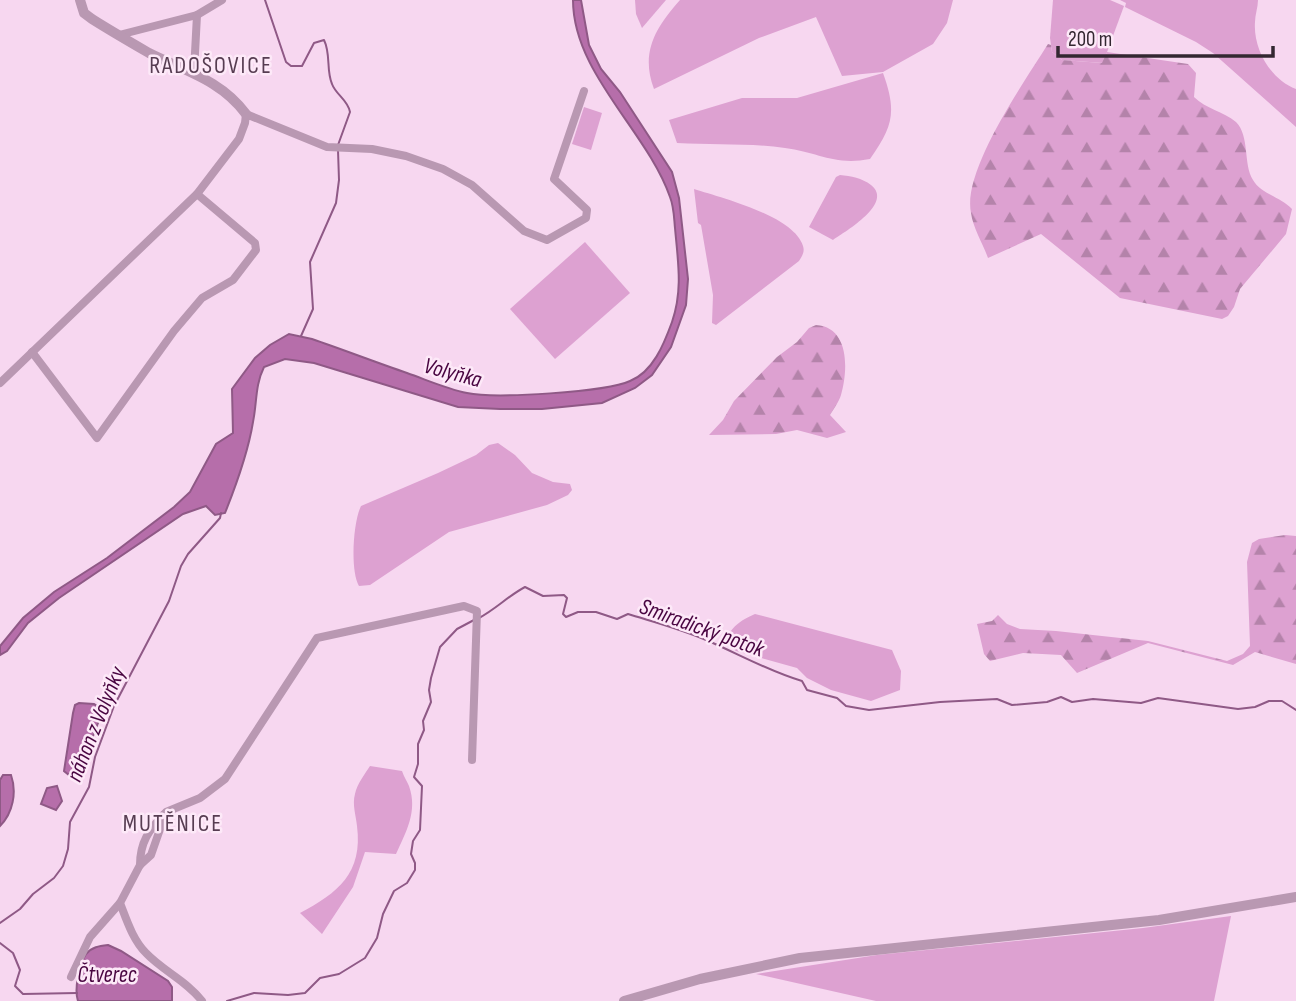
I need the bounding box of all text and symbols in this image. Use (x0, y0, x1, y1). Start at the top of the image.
scale bar (1058, 14, 1273, 58)
text: 200 m (1068, 27, 1112, 52)
district label: RADOŠOVICE (149, 51, 273, 80)
water label: Volyňka (421, 352, 485, 394)
water label: Smiradický potok (636, 592, 769, 664)
water label: náhon z Volyňky (60, 662, 132, 786)
district label: MUTĚNICE (123, 809, 223, 838)
water label: Čtverec (77, 961, 137, 989)

